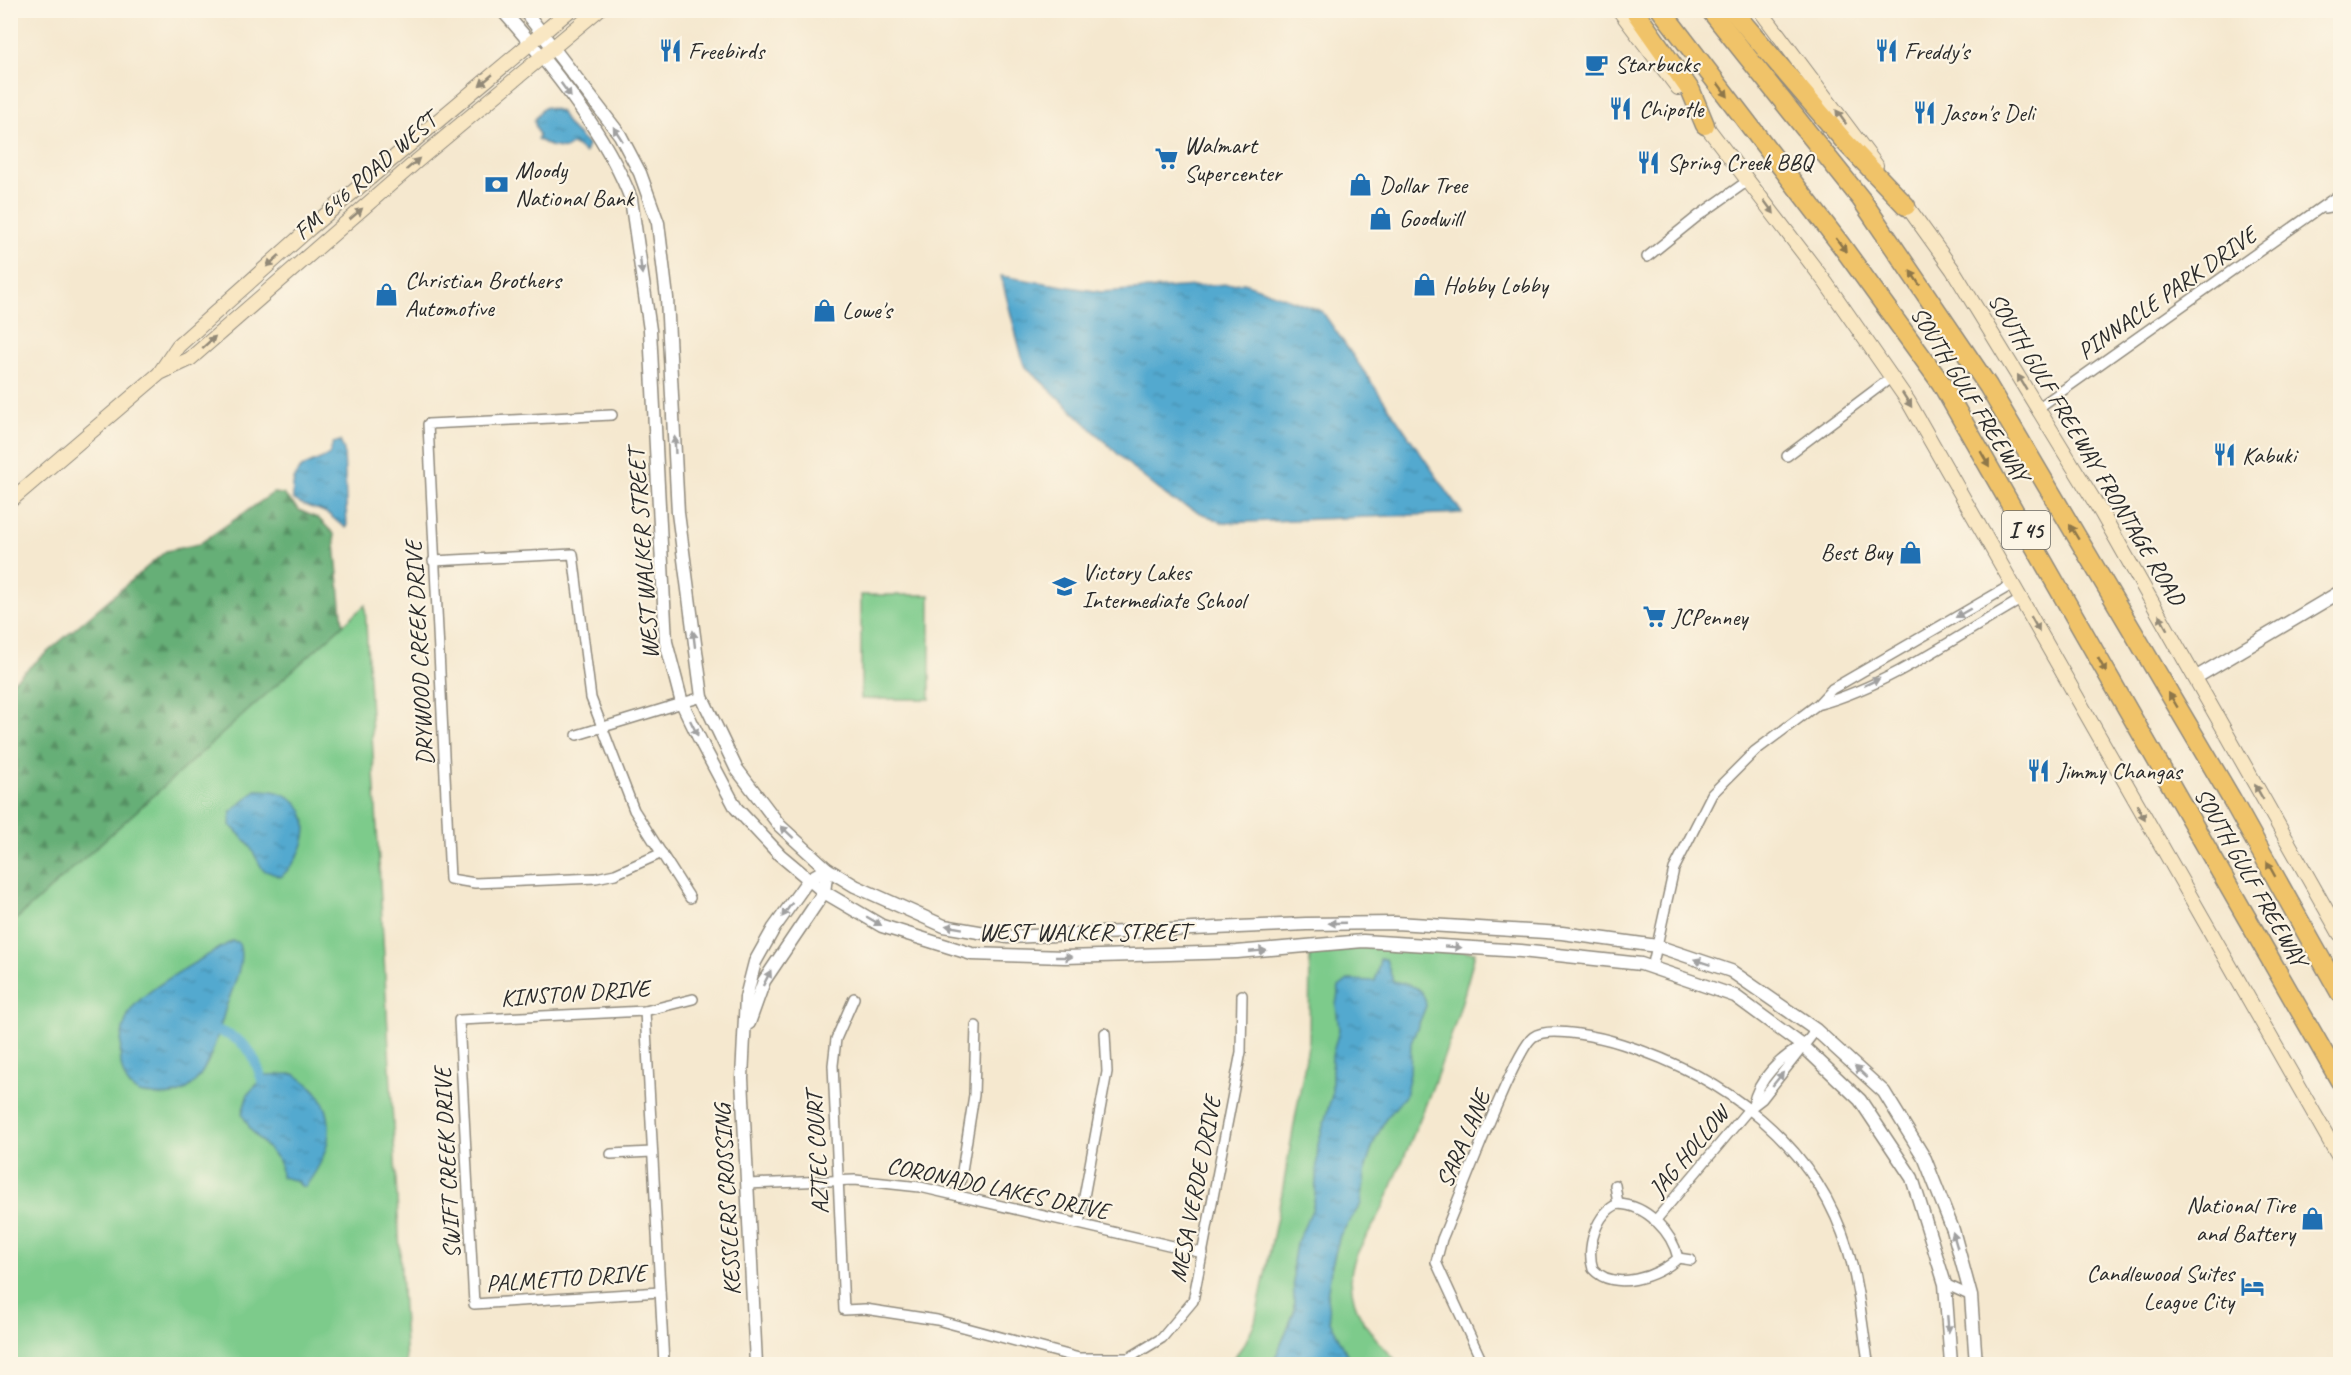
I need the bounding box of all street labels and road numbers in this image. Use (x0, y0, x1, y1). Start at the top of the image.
street label: FM 646 ROAD WEST (287, 102, 447, 246)
street label: PINNACLE PARK DRIVE (2072, 218, 2265, 366)
street label: SOUTH GULF FREEWAY FRONTAGE ROAD (1982, 287, 2193, 613)
street label: SOUTH GULF FREEWAY (1904, 301, 2039, 491)
street label: WEST WALKER STREET (620, 442, 665, 660)
road number: I 45 (2002, 511, 2050, 549)
street label: DRYWOOD CREEK DRIVE (398, 537, 440, 766)
street label: SOUTH GULF FREEWAY (2188, 782, 2317, 976)
street label: WEST WALKER STREET (979, 917, 1195, 947)
street label: KINSTON DRIVE (500, 973, 654, 1013)
street label: SWIFT CREEK DRIVE (427, 1064, 467, 1259)
street label: SARA LANE (1429, 1083, 1498, 1192)
street label: AZTEC COURT (799, 1085, 835, 1215)
street label: MESA VERDE DRIVE (1162, 1091, 1228, 1284)
street label: JAG HOLLOW (1642, 1097, 1738, 1203)
street label: KESSLERS CROSSING (707, 1101, 747, 1296)
street label: CORONADO LAKES DRIVE (884, 1150, 1114, 1227)
street label: PALMETTO DRIVE (485, 1257, 650, 1299)

